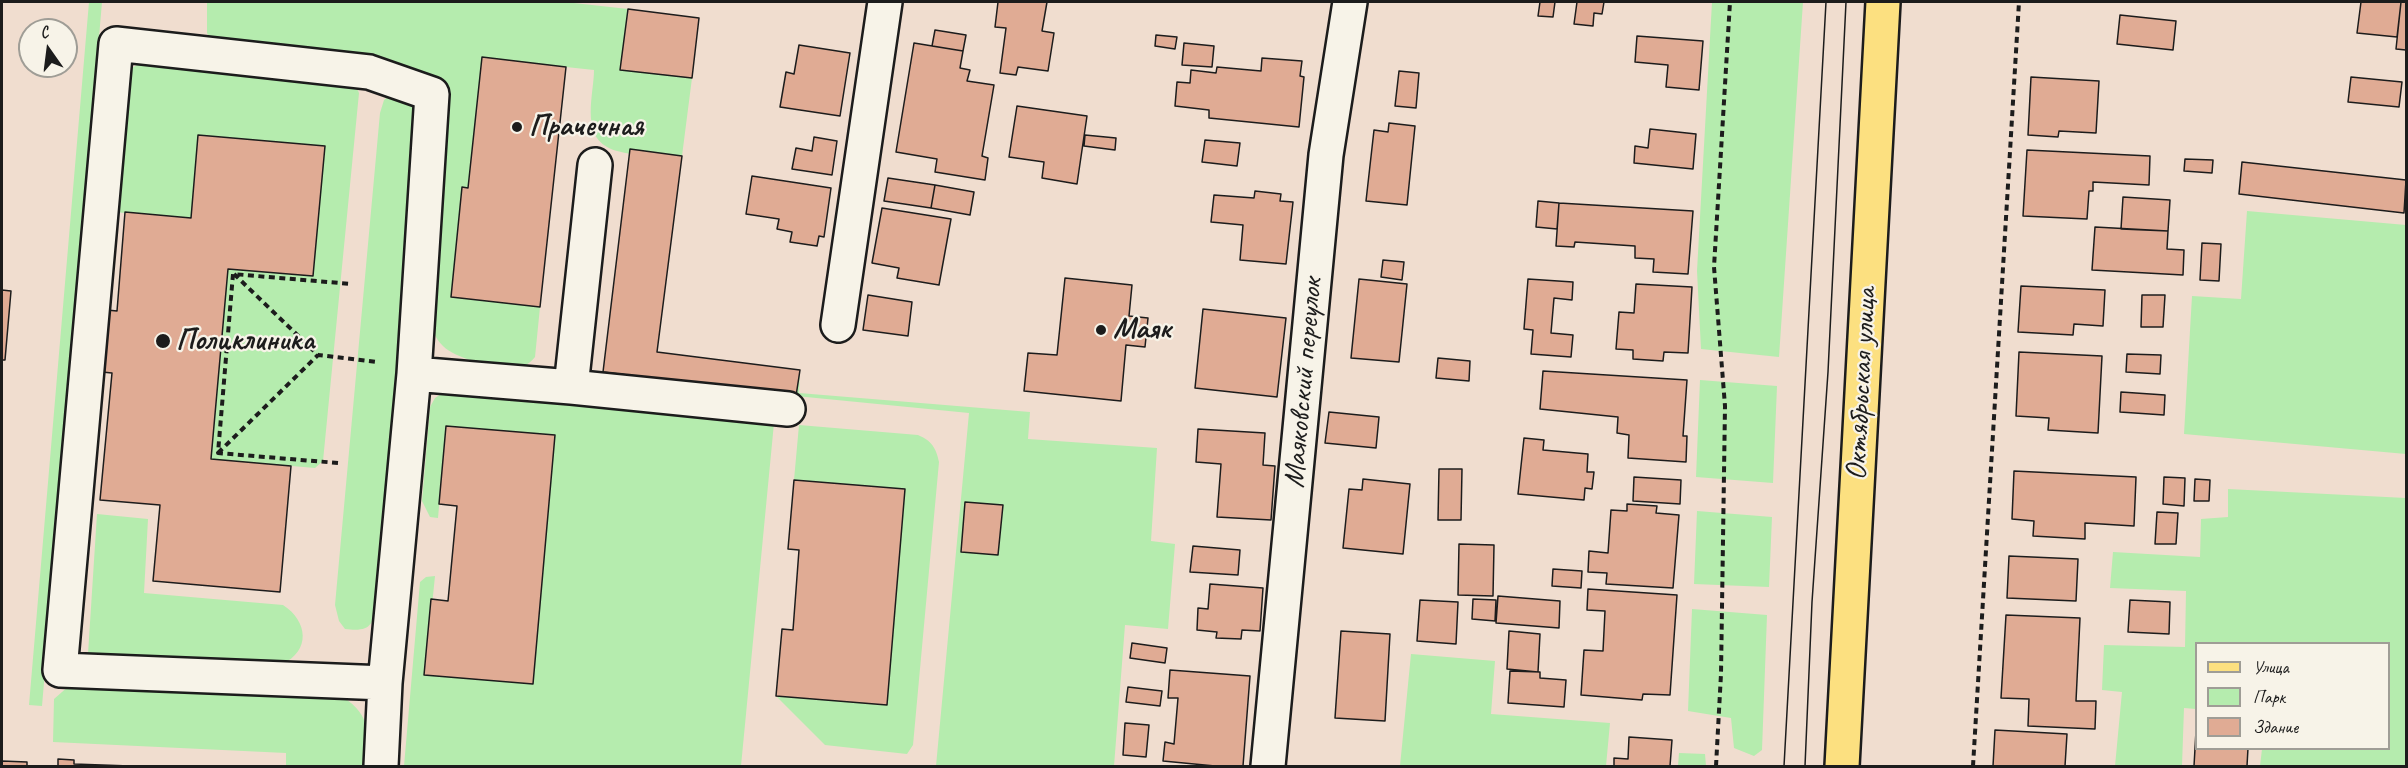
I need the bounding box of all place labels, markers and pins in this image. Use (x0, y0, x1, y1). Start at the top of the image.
place label: Прачечная (529, 109, 643, 145)
marker: Прачечная (510, 120, 524, 134)
place label: Маяк (1113, 312, 1171, 348)
place label: Поликлиника (176, 323, 314, 359)
marker: Маяк (1094, 323, 1108, 337)
marker: Поликлиника (154, 332, 172, 350)

